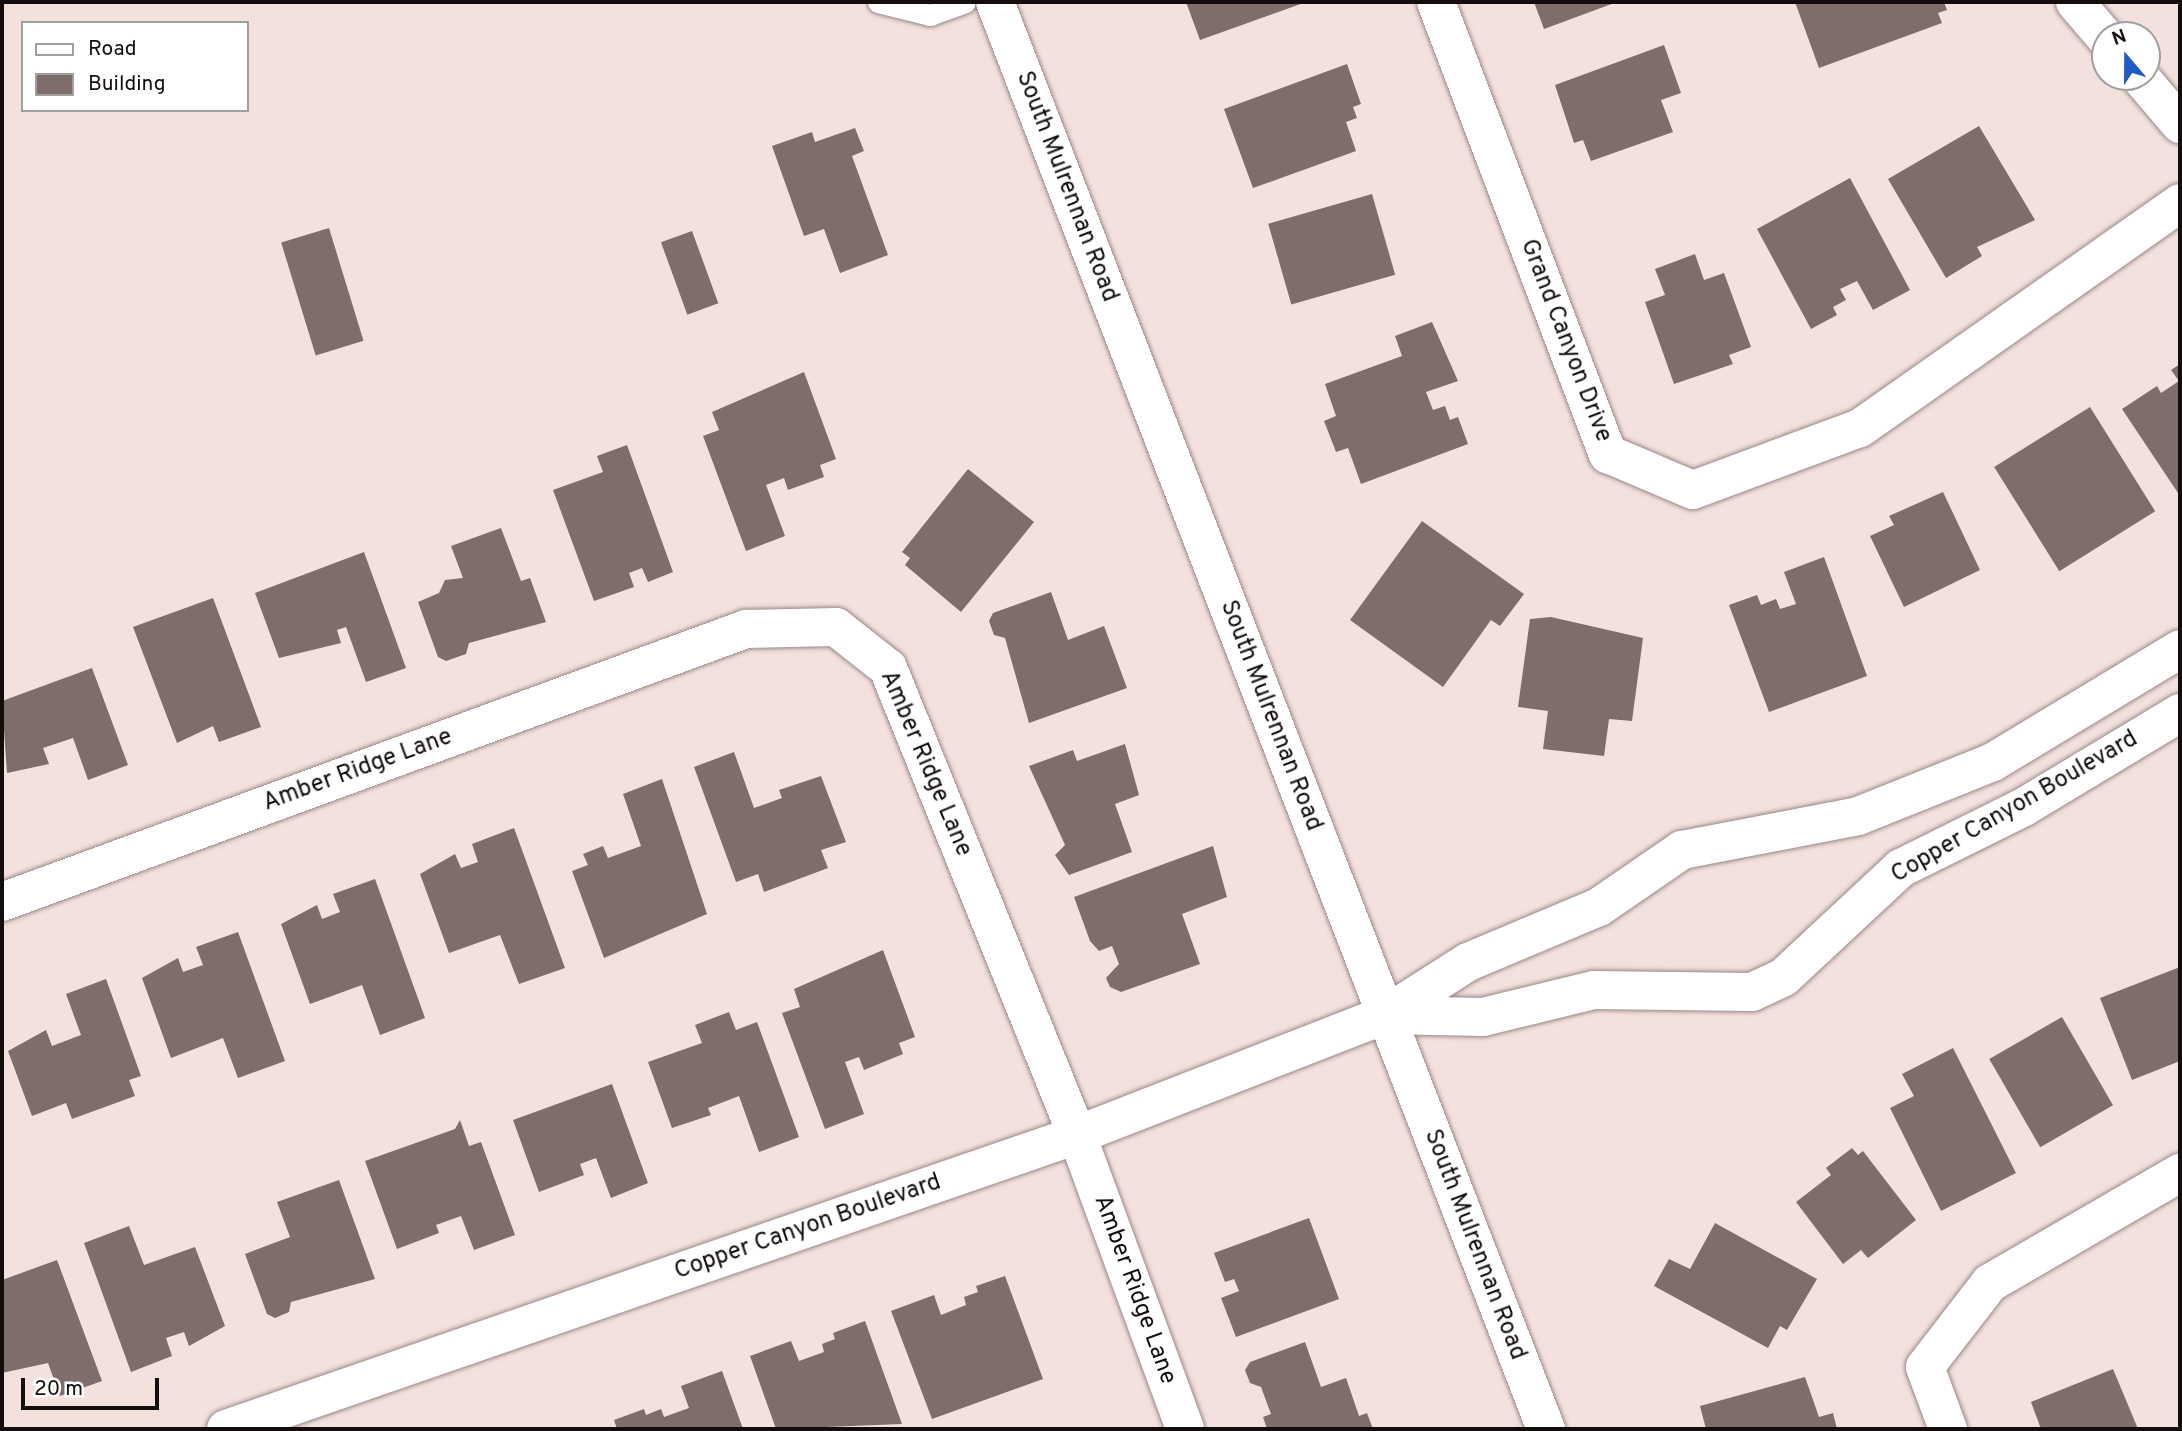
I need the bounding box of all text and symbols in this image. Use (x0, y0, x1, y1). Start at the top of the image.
legend (21, 21, 248, 112)
north arrow (2091, 21, 2161, 91)
text: N (2109, 25, 2130, 52)
text: Road (88, 36, 137, 63)
street label: South Mulrennan Road (1009, 68, 1123, 306)
text: Building (88, 71, 166, 98)
street label: Grand Canyon Drive (1513, 235, 1617, 447)
street label: South Mulrennan Road (1213, 597, 1327, 835)
street label: Amber Ridge Lane (873, 667, 977, 861)
street label: Amber Ridge Lane (259, 723, 457, 819)
street label: Copper Canyon Boulevard (1887, 726, 2143, 890)
street label: South Mulrennan Road (1417, 1126, 1531, 1364)
street label: Copper Canyon Boulevard (671, 1169, 945, 1287)
street label: Amber Ridge Lane (1086, 1191, 1182, 1389)
scale bar (24, 1364, 163, 1408)
text: 20 m (34, 1376, 83, 1403)

